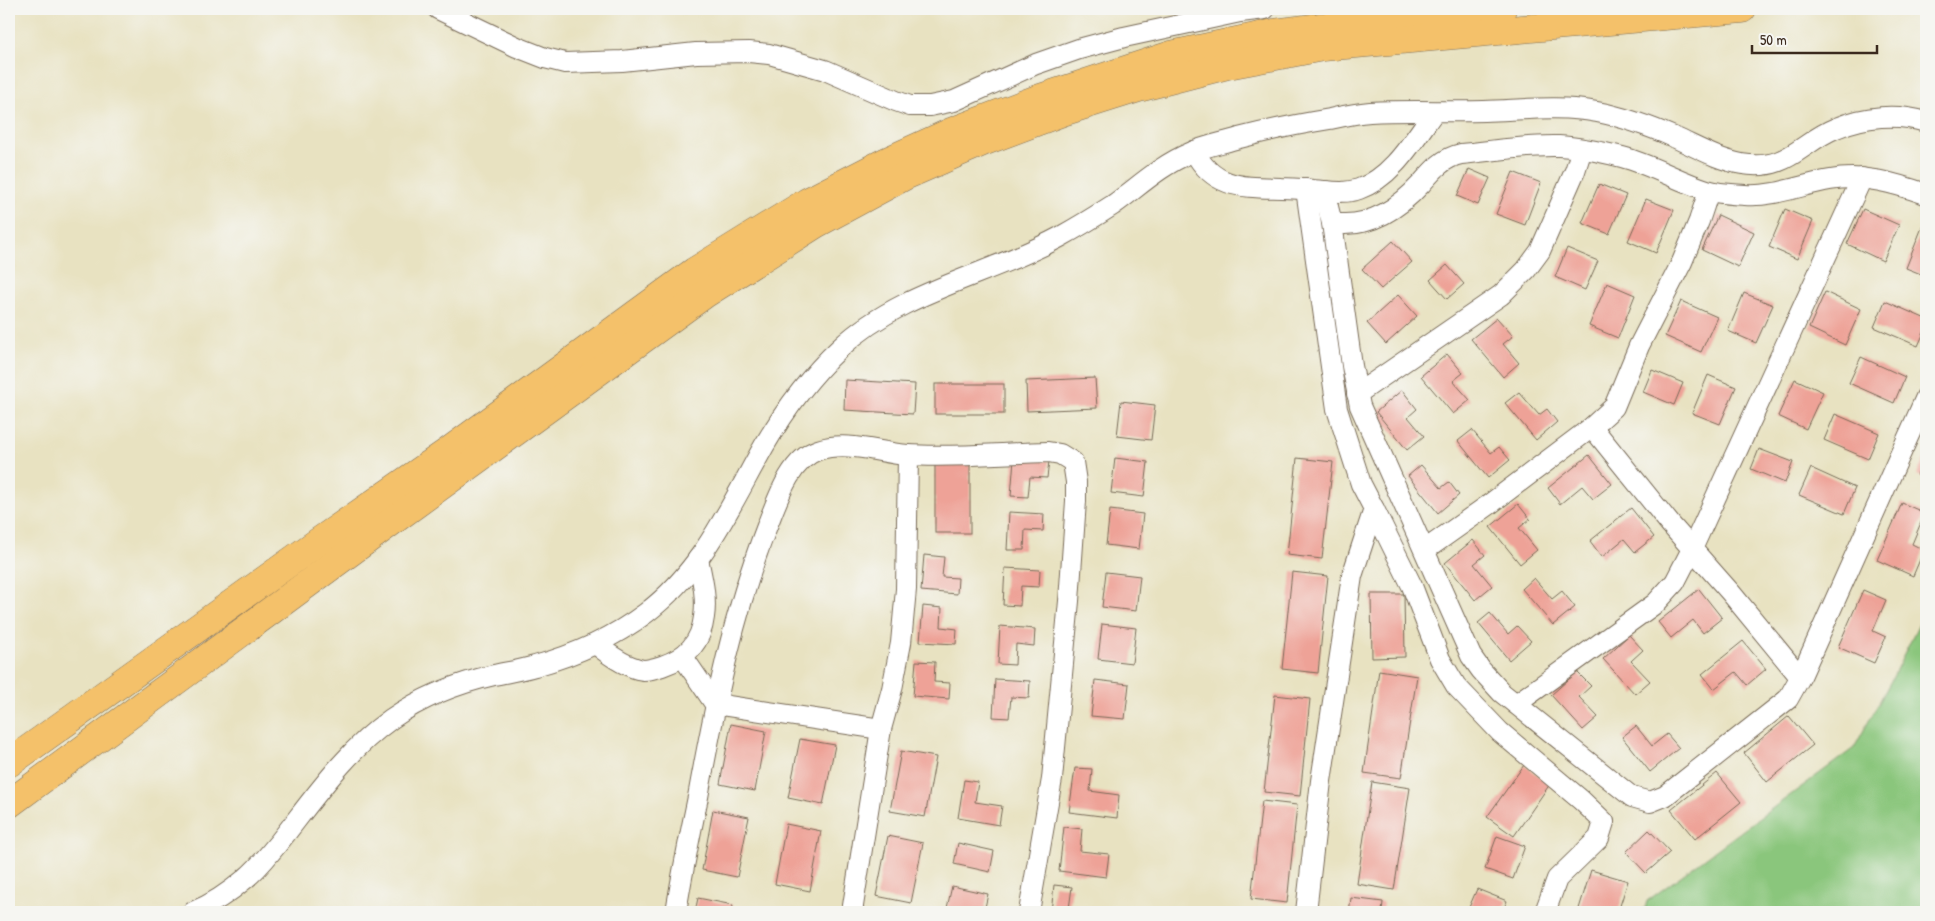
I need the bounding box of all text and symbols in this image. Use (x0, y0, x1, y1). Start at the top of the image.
scale bar (1752, 22, 1878, 54)
text: 50 m (1760, 29, 1787, 50)

